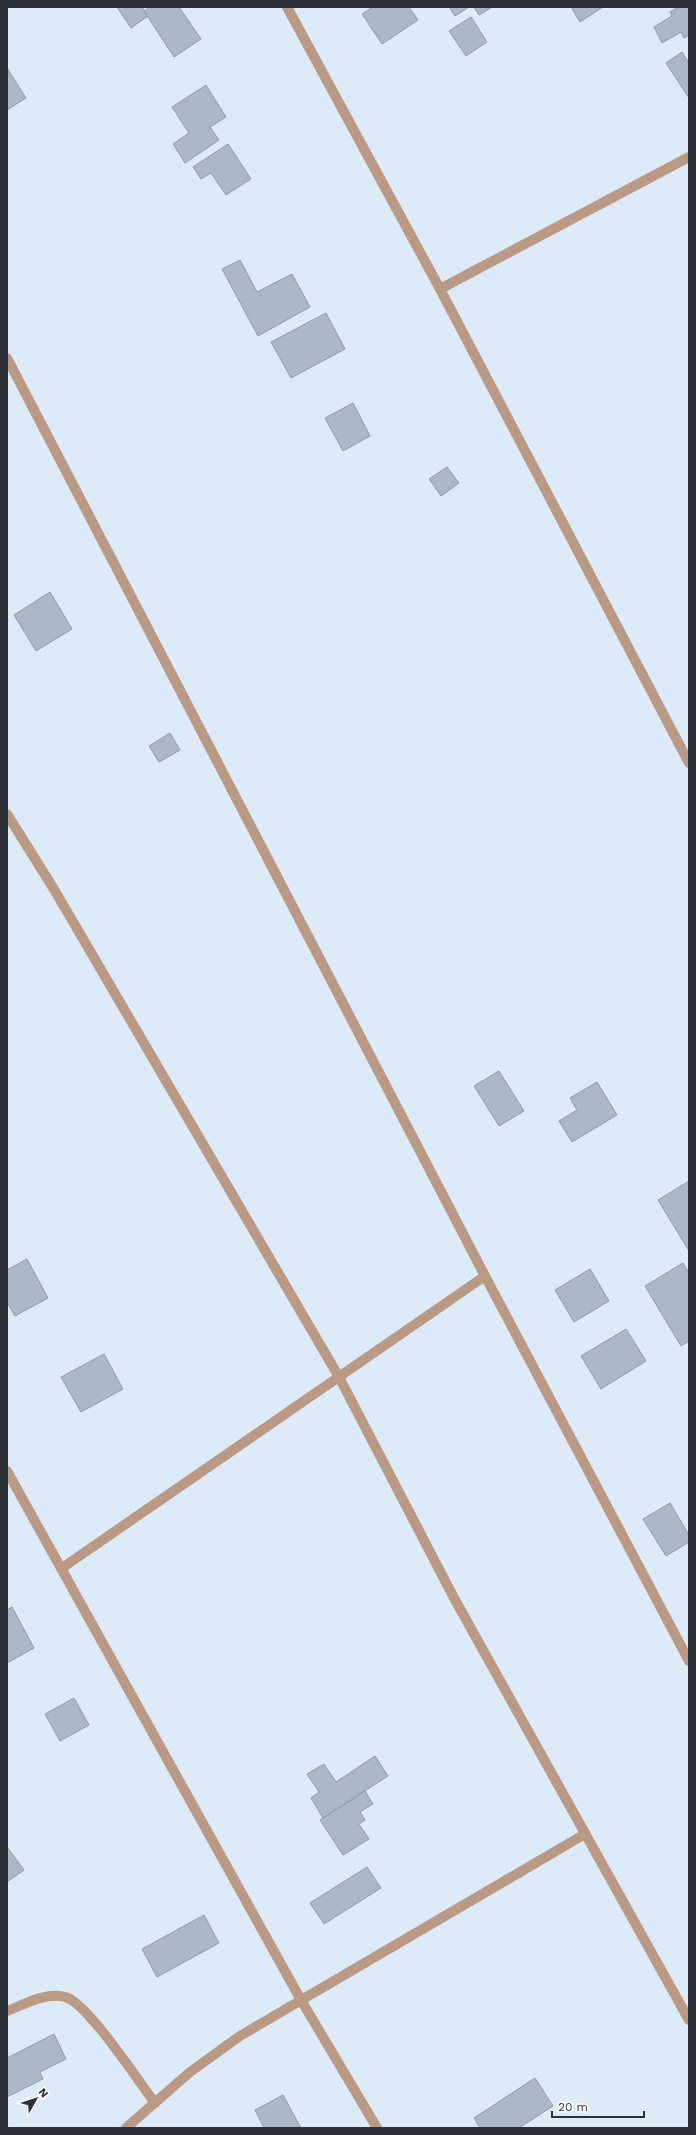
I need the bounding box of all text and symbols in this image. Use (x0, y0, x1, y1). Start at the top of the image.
north arrow (16, 2079, 56, 2119)
text: N (36, 2086, 51, 2100)
scale bar (552, 2093, 644, 2119)
text: 20 m (558, 2100, 588, 2114)

